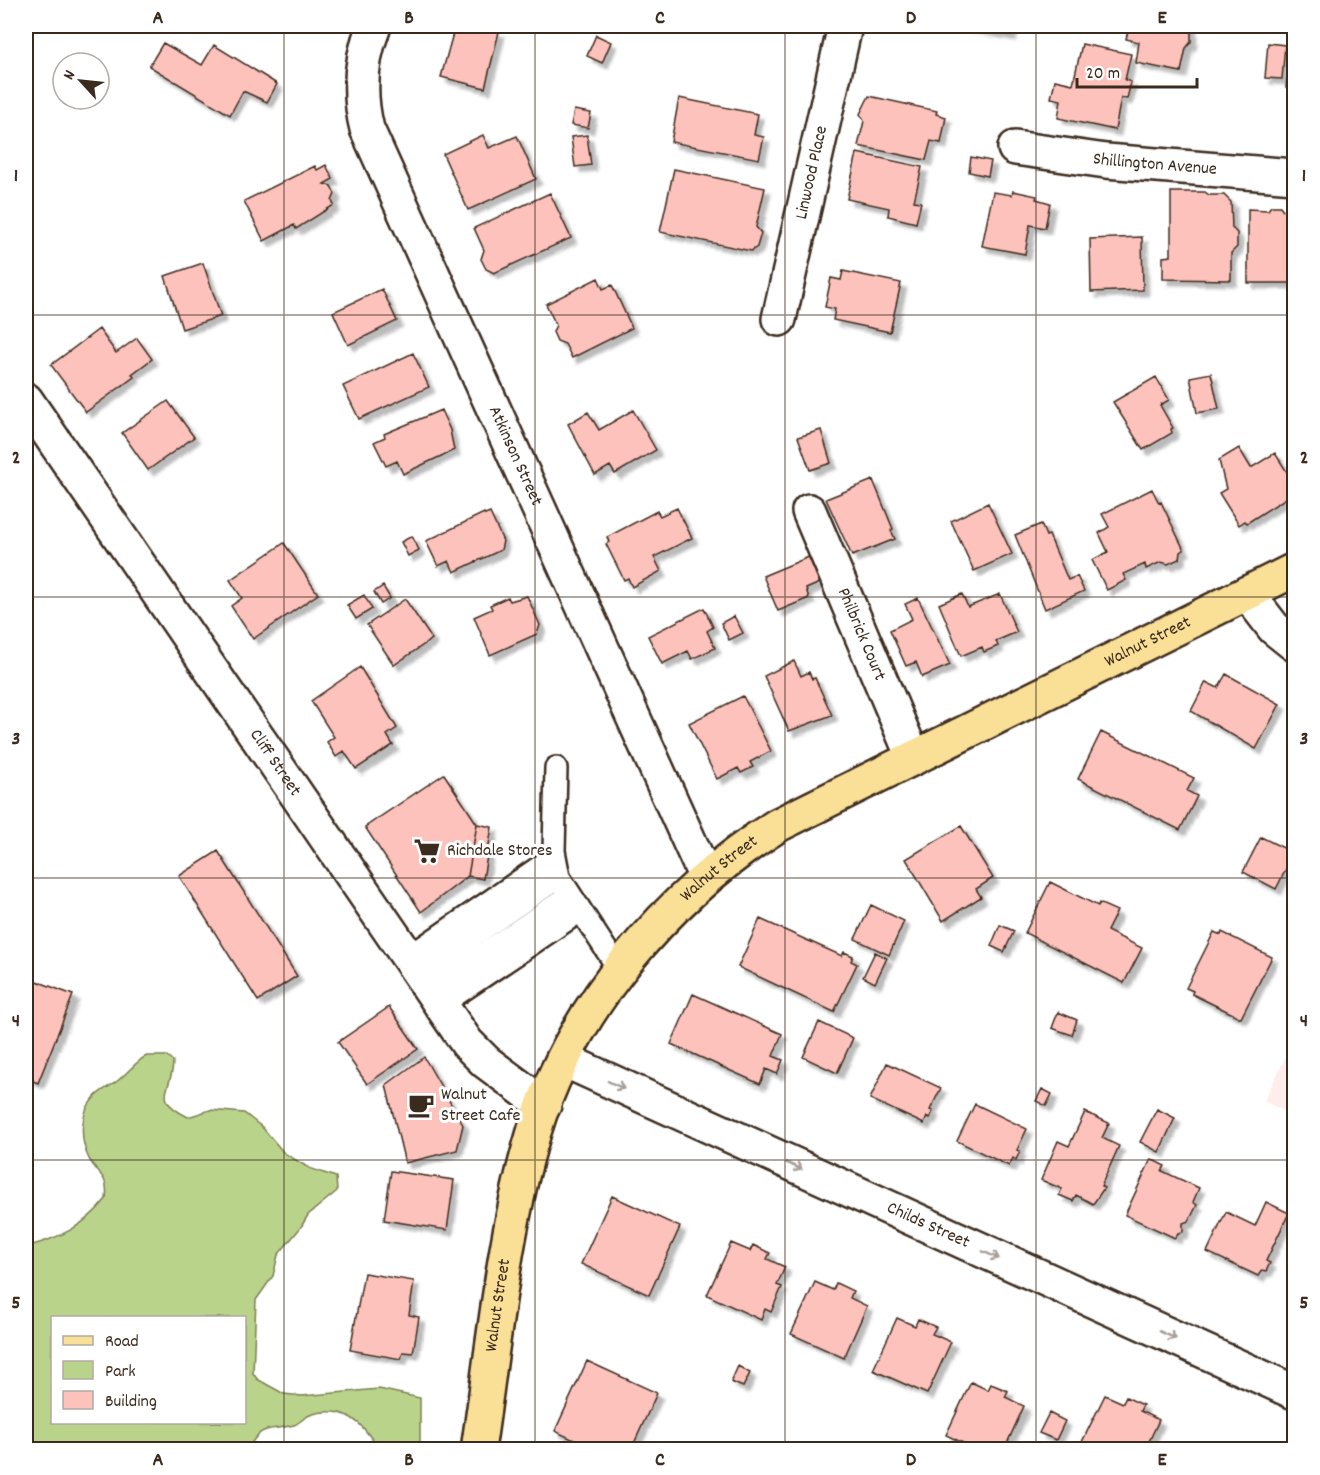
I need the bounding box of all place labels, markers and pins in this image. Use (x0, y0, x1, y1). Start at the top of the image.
supermarket icon: Richdale Stores (412, 836, 442, 866)
place label: Richdale Stores (447, 839, 553, 864)
place label: Walnut Street Cafe (441, 1083, 521, 1129)
cafe icon: Walnut Street Cafe (406, 1090, 436, 1120)

